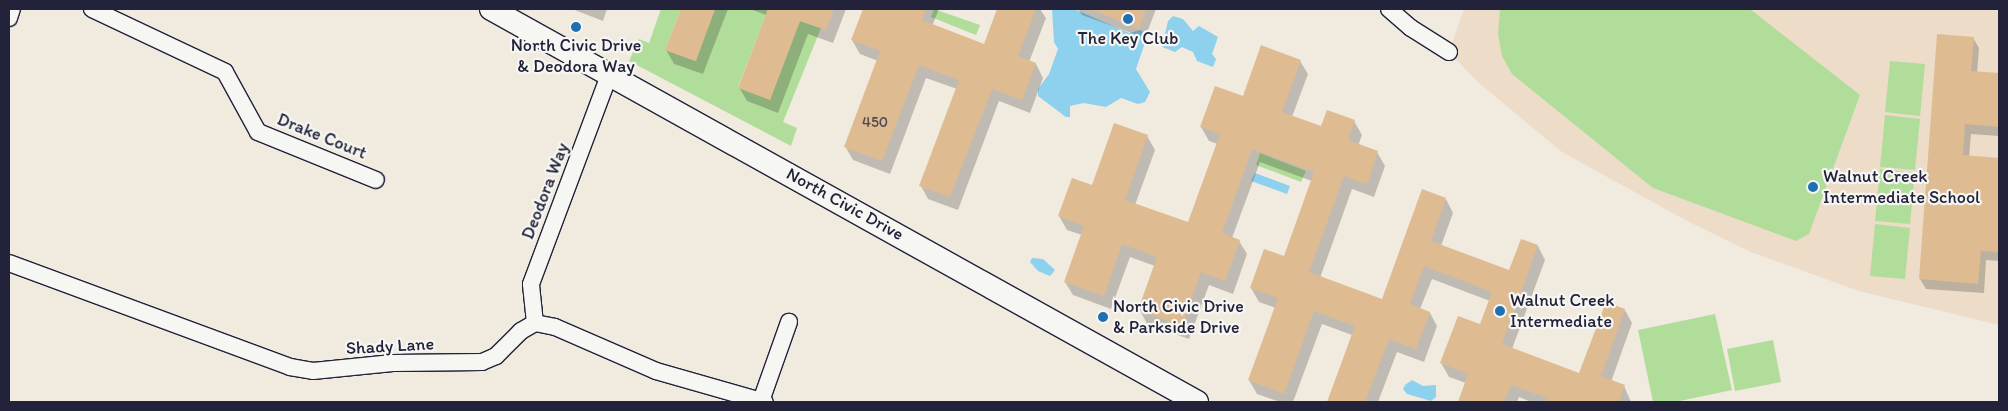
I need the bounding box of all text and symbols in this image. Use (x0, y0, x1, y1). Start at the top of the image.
marker: The Key Club (1122, 13, 1134, 25)
marker: North Civic Drive & Deodora Way (570, 21, 582, 33)
place label: The Key Club (1078, 27, 1178, 49)
place label: North Civic Drive & Deodora Way (511, 35, 641, 78)
street label: Drake Court (274, 108, 370, 164)
house number: 450 (862, 114, 888, 132)
street label: Deodora Way (517, 140, 573, 242)
street label: North Civic Drive (783, 163, 907, 245)
place label: Walnut Creek Intermediate School (1823, 166, 1980, 208)
marker: Walnut Creek Intermediate School (1807, 181, 1819, 193)
place label: Walnut Creek Intermediate (1510, 290, 1614, 332)
place label: North Civic Drive & Parkside Drive (1113, 296, 1244, 338)
marker: Walnut Creek Intermediate (1494, 305, 1506, 317)
marker: North Civic Drive & Parkside Drive (1097, 311, 1109, 323)
street label: Shady Lane (345, 333, 435, 359)

